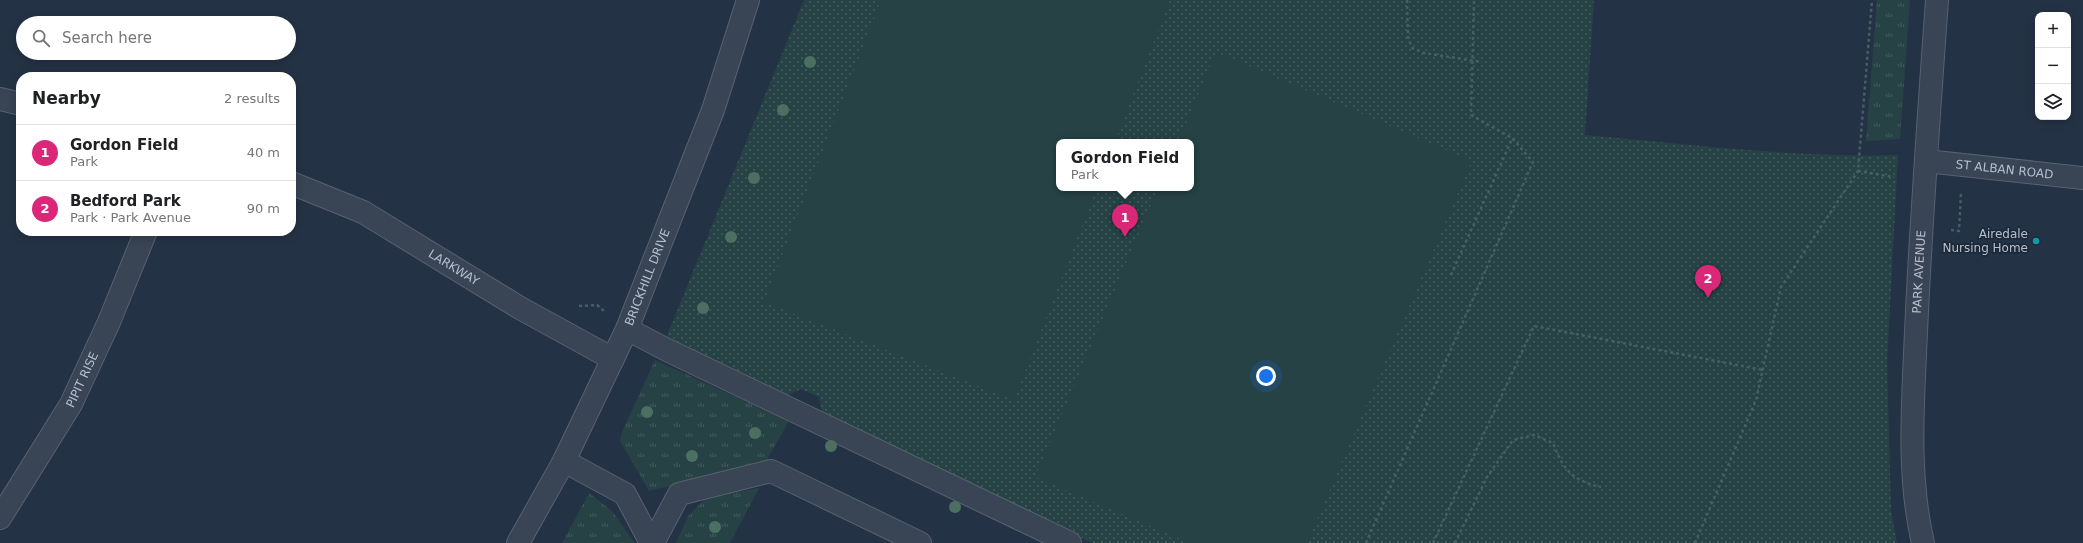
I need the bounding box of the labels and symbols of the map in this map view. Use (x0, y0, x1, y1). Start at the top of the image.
street label: ST ALBAN ROAD (1955, 157, 2054, 182)
pin: 1 (1112, 204, 1138, 237)
street label: BRICKHILL DRIVE (622, 227, 673, 328)
place label: Airedale Nursing Home (1942, 227, 2028, 255)
street label: PARK AVENUE (1910, 230, 1928, 314)
marker: Airedale Nursing Home (2031, 236, 2041, 246)
street label: LARKWAY (426, 247, 482, 289)
pin: 2 (1695, 265, 1721, 298)
street label: PIPIT RISE (63, 350, 101, 410)
your location (1256, 366, 1276, 386)

